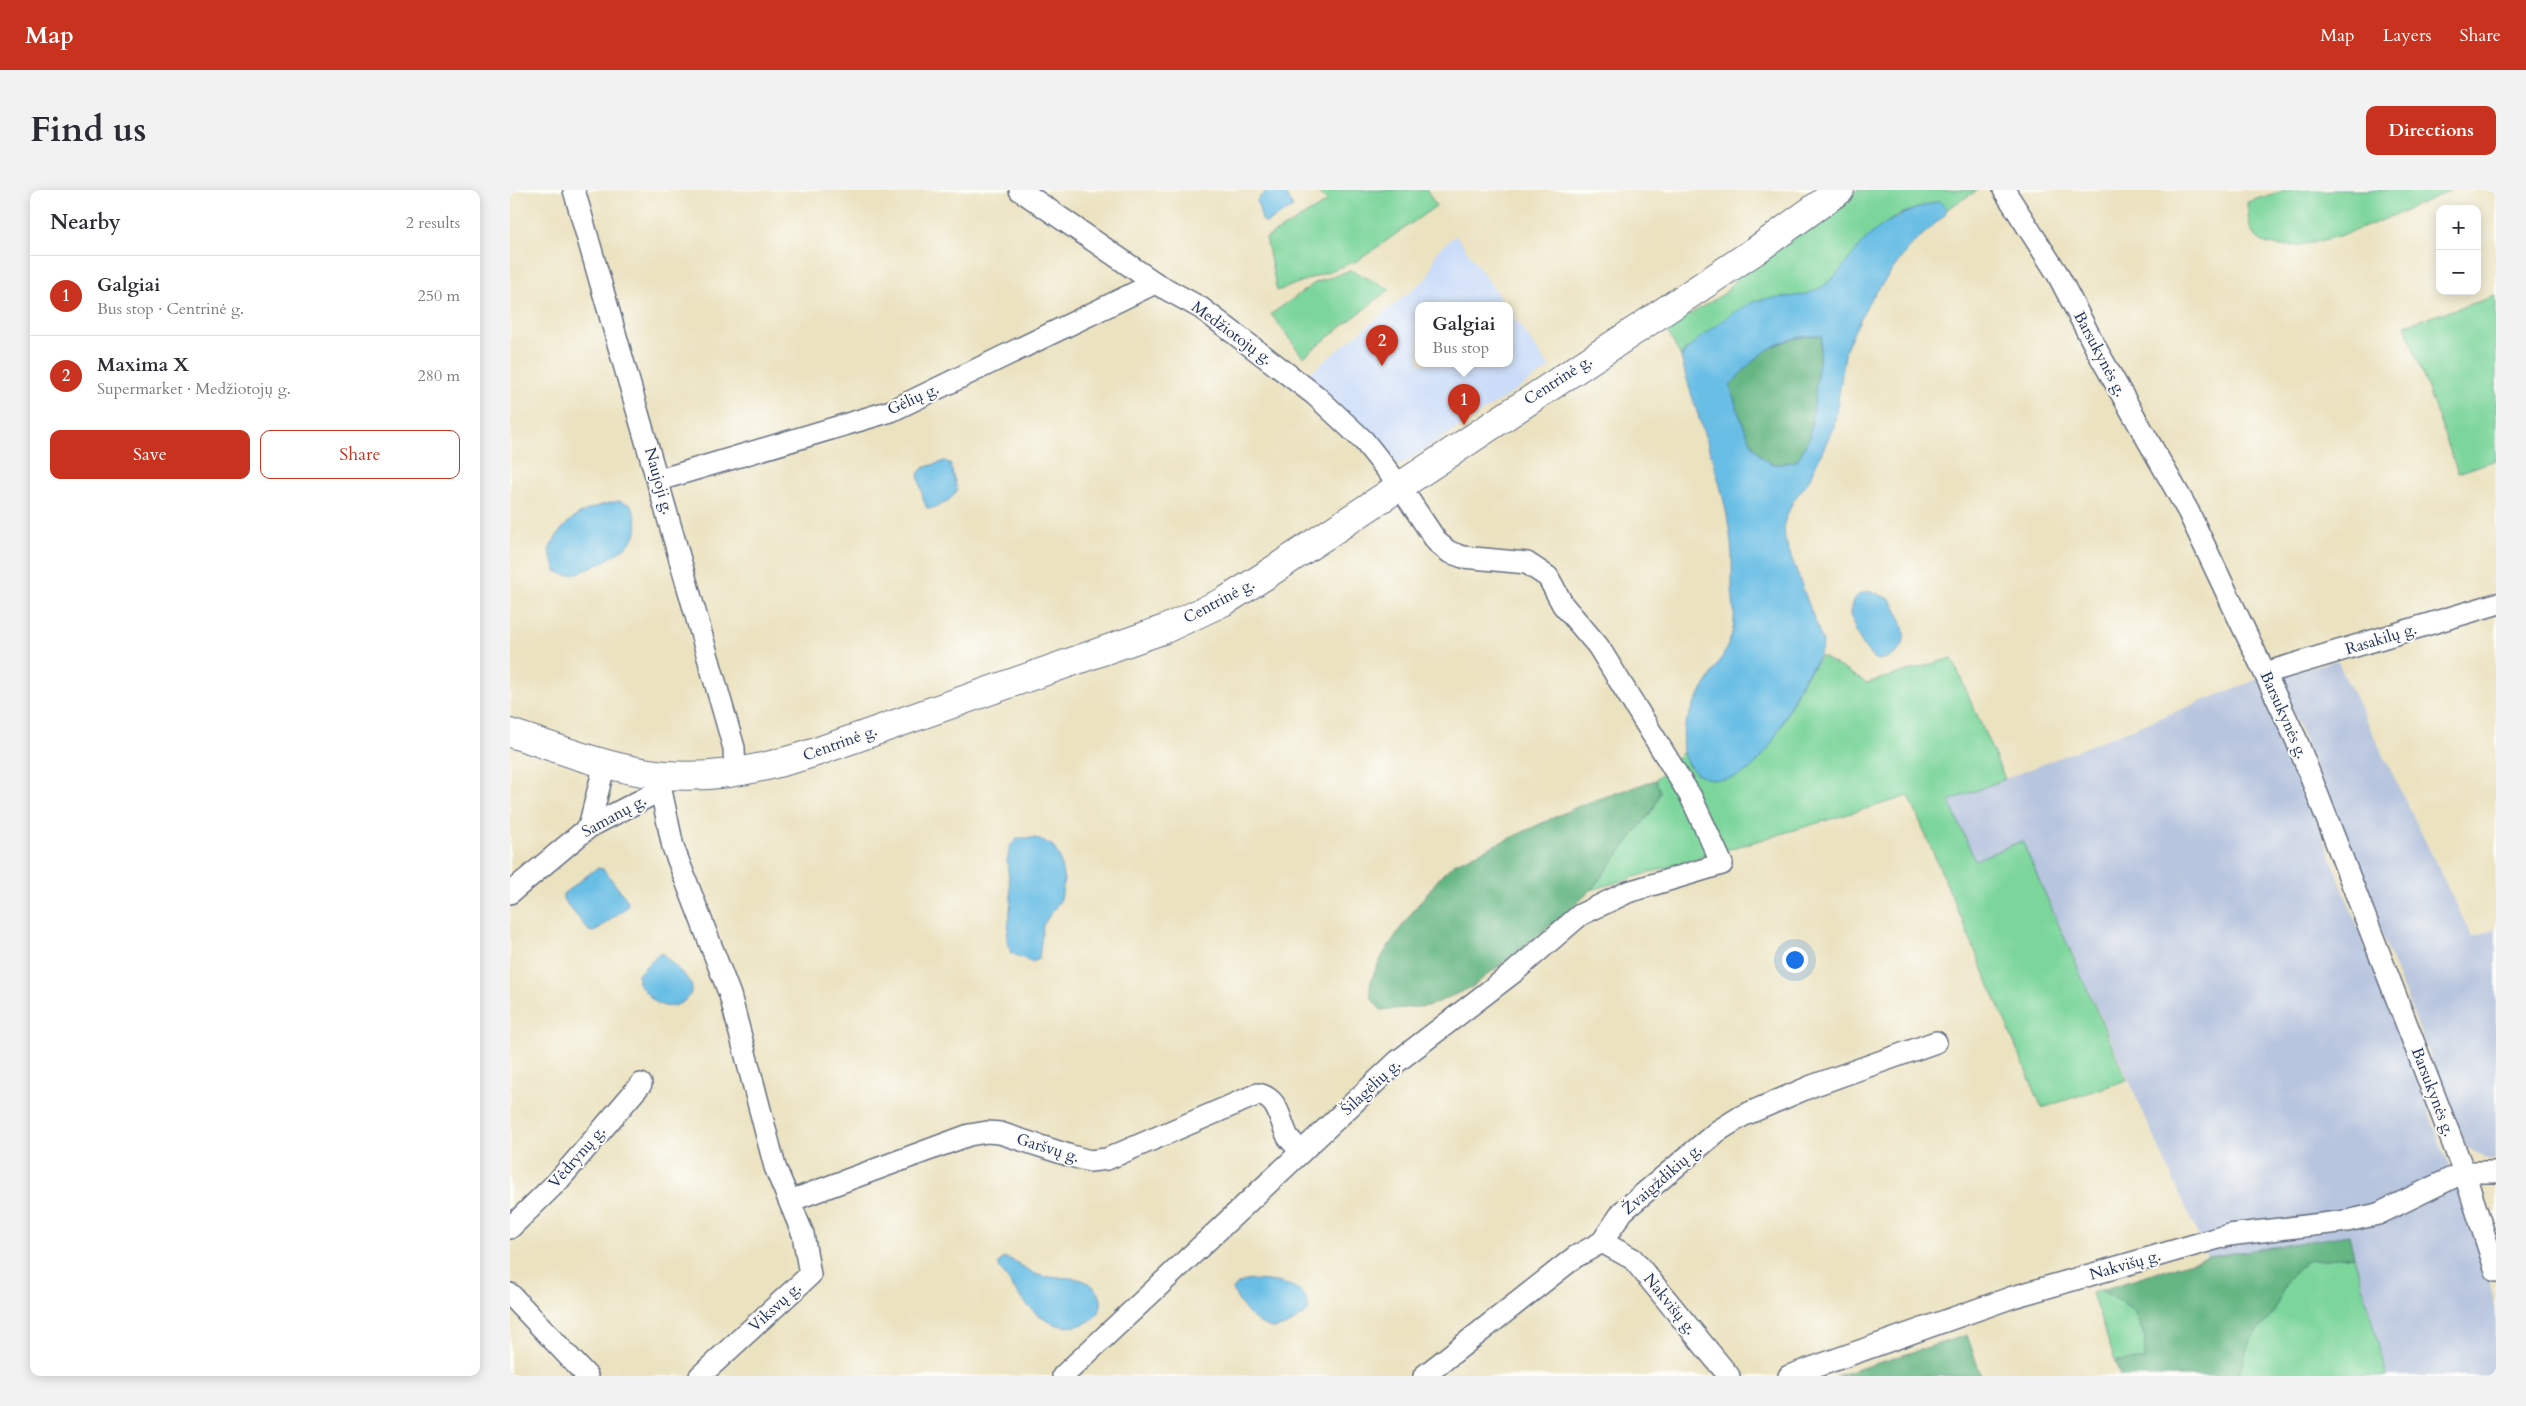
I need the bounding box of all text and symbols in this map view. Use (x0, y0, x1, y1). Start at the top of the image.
text: Map (25, 19, 74, 52)
text: Map (2320, 23, 2355, 48)
text: Layers (2383, 23, 2432, 48)
text: Share (2460, 23, 2501, 48)
text: Find us (30, 106, 146, 154)
button: Directions (2366, 106, 2496, 155)
map controls (2436, 205, 2481, 295)
button: + (2436, 205, 2481, 250)
text: Nearby (50, 208, 121, 237)
text: 2 results (406, 212, 460, 234)
button: − (2436, 250, 2481, 295)
text: Galgiai (97, 272, 160, 298)
text: 1 (62, 285, 70, 307)
text: 250 m (418, 285, 460, 307)
street label: Medžiotojų g. (1187, 296, 1277, 370)
text: Bus stop · Centrinė g. (97, 298, 244, 320)
popup (1415, 302, 1513, 367)
street label: Barsukynės g. (2068, 307, 2132, 401)
text: Galgiai (1432, 311, 1496, 337)
pin: 2 (1366, 325, 1398, 366)
text: Bus stop (1432, 337, 1489, 359)
street label: Centrinė g. (1519, 350, 1597, 410)
text: Maxima X (97, 352, 189, 378)
text: 2 (62, 365, 70, 387)
text: 280 m (418, 365, 460, 387)
text: Supermarket · Medžiotojų g. (97, 378, 291, 400)
street label: Gėlių g. (884, 378, 942, 420)
pin: 1 (1448, 384, 1480, 425)
button: Save (50, 430, 250, 479)
button: Share (260, 430, 460, 479)
street label: Naujoji g. (639, 445, 679, 517)
street label: Centrinė g. (1180, 573, 1258, 629)
street label: Rasakilų g. (2343, 618, 2419, 660)
street label: Barsukynės g. (2255, 668, 2313, 762)
street label: Centrinė g. (800, 719, 880, 767)
street label: Samanų g. (578, 789, 650, 843)
your location (1782, 947, 1808, 973)
street label: Barsukynės g. (2406, 1044, 2460, 1140)
street label: Šilagėlių g. (1336, 1054, 1406, 1120)
street label: Vėdrynų g. (543, 1121, 611, 1193)
street label: Garšvų g. (1014, 1128, 1082, 1168)
street label: Žvaigždikių g. (1617, 1138, 1707, 1220)
street label: Nakvišų g. (2087, 1244, 2163, 1286)
street label: Nakvišų g. (1638, 1269, 1702, 1339)
street label: Viksvų g. (744, 1277, 806, 1337)

